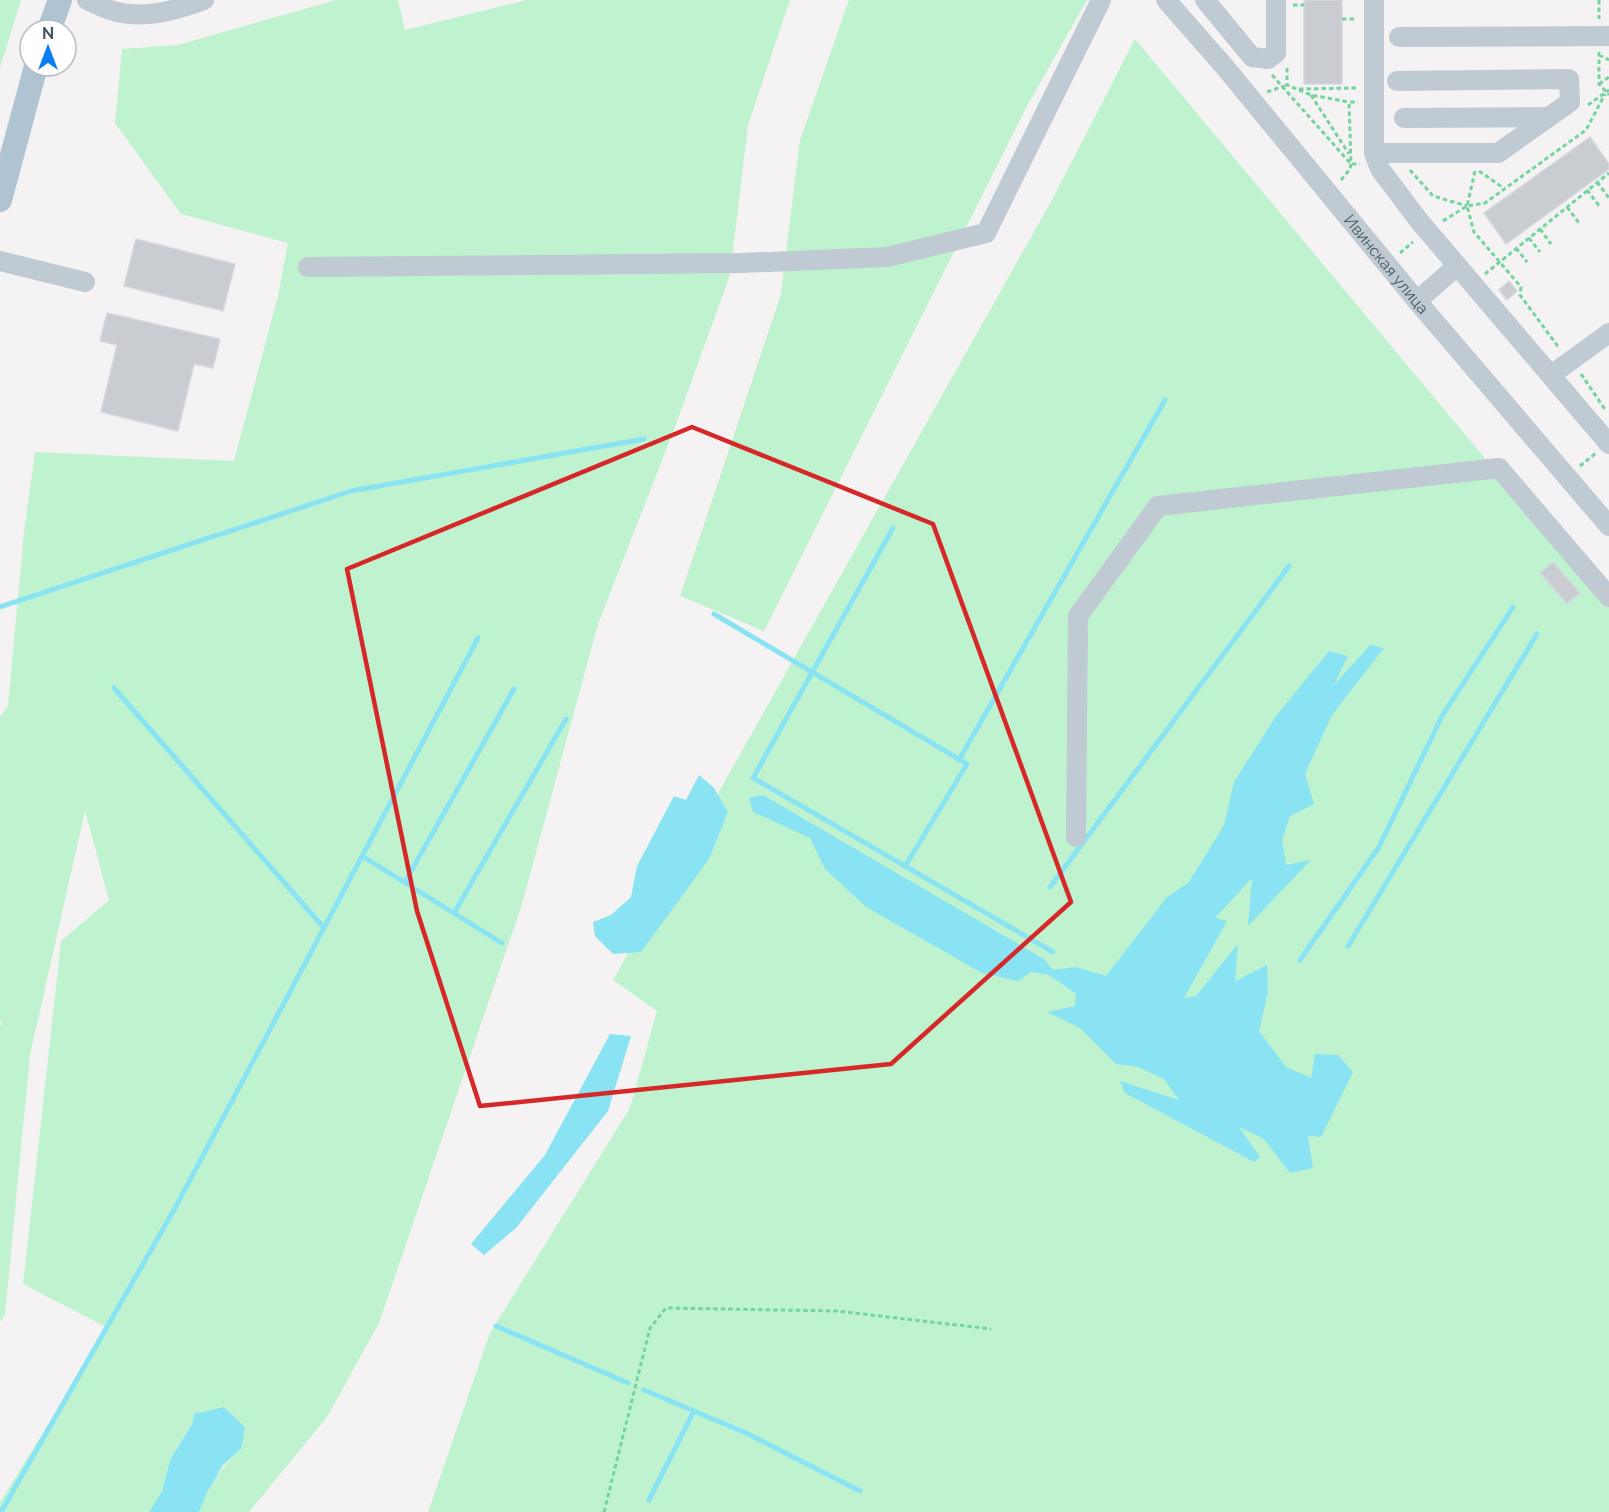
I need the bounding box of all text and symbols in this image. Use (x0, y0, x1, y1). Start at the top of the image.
north arrow (18, 18, 78, 78)
text: N (42, 24, 54, 43)
street label: Ивинская улица (1340, 211, 1433, 318)

